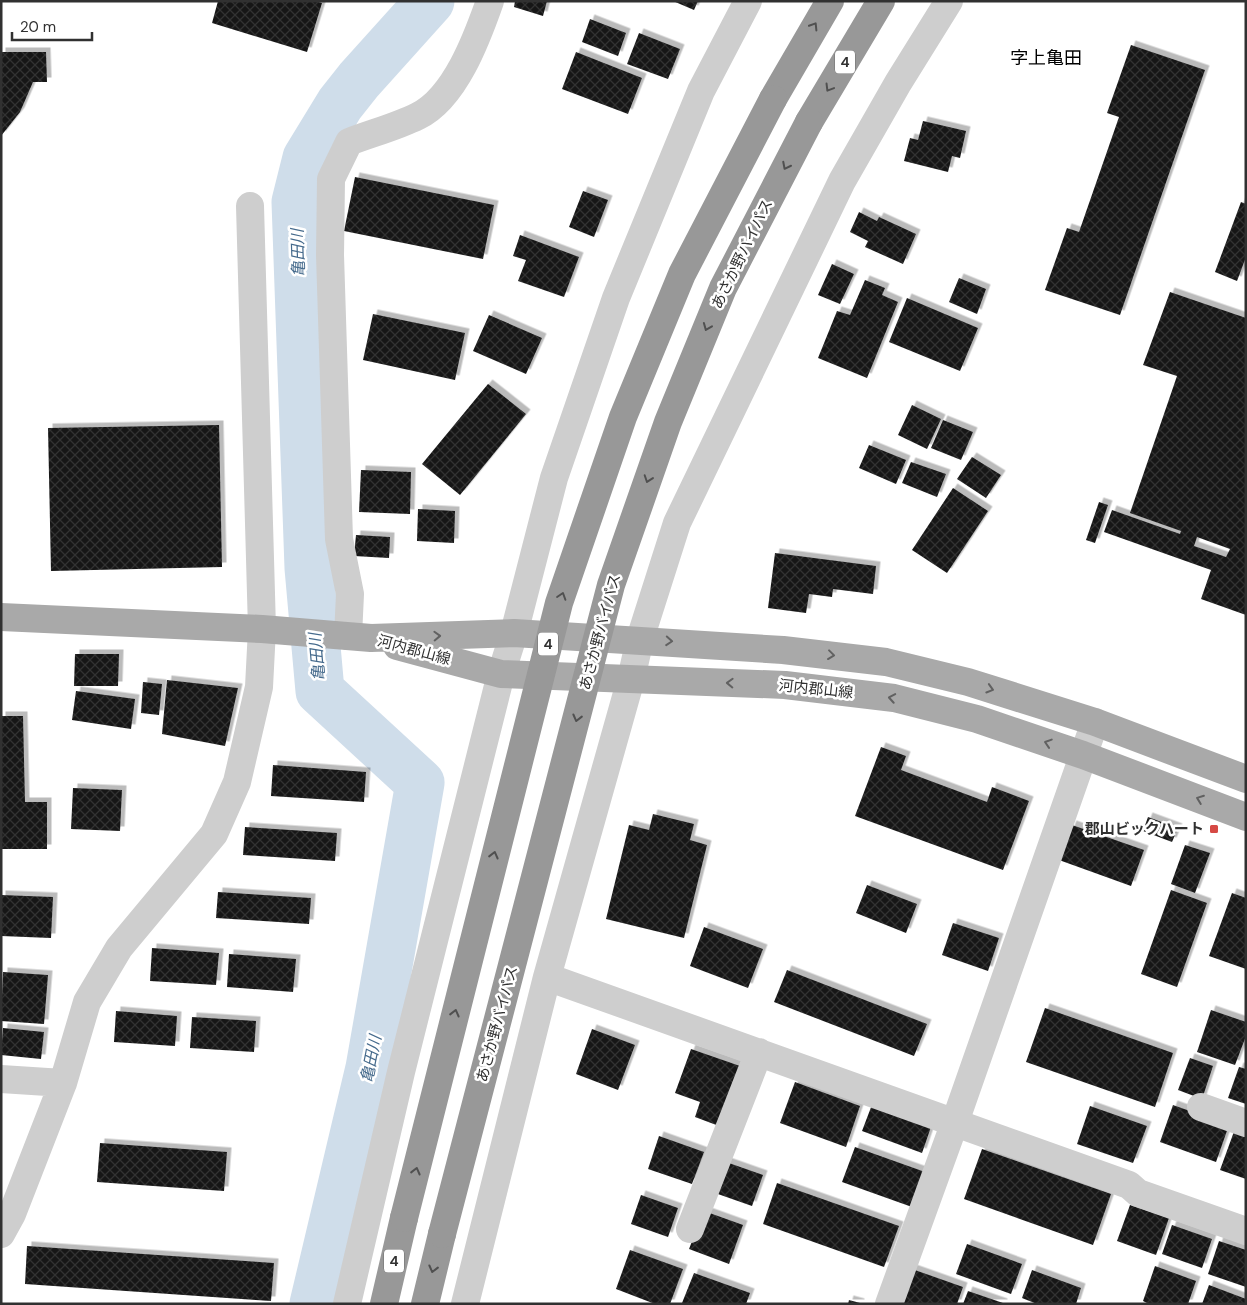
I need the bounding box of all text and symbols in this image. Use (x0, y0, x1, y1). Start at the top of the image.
scale bar (12, 10, 92, 42)
text: 20 m (20, 17, 56, 37)
one-way arrow (808, 23, 818, 32)
district label: 字上亀田 (1010, 46, 1082, 70)
road number: 4 (835, 51, 855, 74)
one-way arrow (826, 83, 836, 92)
one-way arrow (782, 161, 792, 170)
street label: あさか野バイパス (707, 196, 777, 312)
water label: 亀田川 (287, 227, 309, 277)
one-way arrow (703, 322, 713, 331)
one-way arrow (644, 474, 654, 482)
street label: あさか野バイパス (575, 572, 625, 692)
one-way arrow (556, 593, 566, 601)
water label: 亀田川 (304, 630, 330, 682)
one-way arrow (433, 630, 441, 641)
street label: 河内郡山線 (375, 631, 453, 669)
road number: 4 (538, 633, 558, 656)
one-way arrow (665, 636, 673, 647)
one-way arrow (827, 650, 835, 660)
street label: 河内郡山線 (778, 675, 854, 703)
one-way arrow (726, 678, 734, 688)
one-way arrow (985, 683, 993, 693)
one-way arrow (887, 694, 896, 704)
one-way arrow (572, 714, 583, 722)
one-way arrow (1044, 739, 1052, 749)
one-way arrow (1196, 795, 1205, 805)
place label: 郡山ビックハート (1085, 819, 1204, 839)
marker: 郡山ビックハート (1208, 823, 1220, 835)
one-way arrow (489, 852, 499, 860)
street label: あさか野バイパス (472, 964, 522, 1084)
one-way arrow (449, 1009, 460, 1018)
water label: 亀田川 (356, 1031, 386, 1085)
one-way arrow (410, 1166, 421, 1175)
road number: 4 (384, 1250, 404, 1272)
one-way arrow (428, 1264, 439, 1273)

